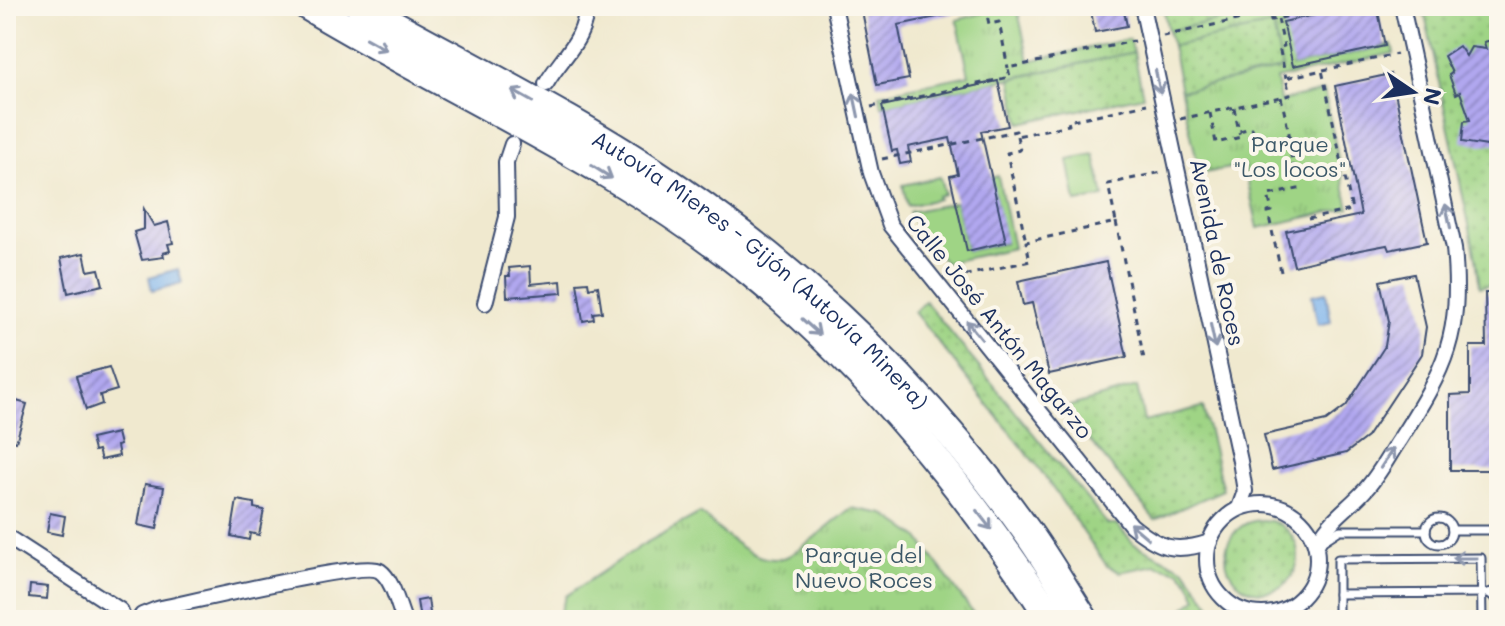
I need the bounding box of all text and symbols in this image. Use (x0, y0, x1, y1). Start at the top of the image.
one-way arrow (364, 37, 387, 53)
north arrow (1373, 52, 1453, 132)
one-way arrow (1151, 69, 1166, 95)
text: N (1417, 85, 1449, 108)
one-way arrow (511, 88, 534, 104)
one-way arrow (848, 92, 863, 118)
street label: Autovía Mieres - Gijón (Autovía Minera) (587, 123, 936, 415)
park label: Parque "Los locos" (1233, 129, 1347, 183)
street label: Avenida de Roces (1184, 156, 1252, 348)
one-way arrow (590, 164, 613, 180)
one-way arrow (1440, 204, 1455, 230)
street label: Calle José Antón Magarzo (900, 208, 1100, 444)
one-way arrow (800, 317, 820, 335)
one-way arrow (965, 320, 983, 341)
one-way arrow (1206, 323, 1221, 349)
one-way arrow (1379, 447, 1395, 470)
one-way arrow (975, 509, 992, 530)
one-way arrow (1129, 522, 1149, 540)
park label: Parque del Nuevo Roces (795, 540, 933, 594)
one-way arrow (1452, 550, 1479, 566)

